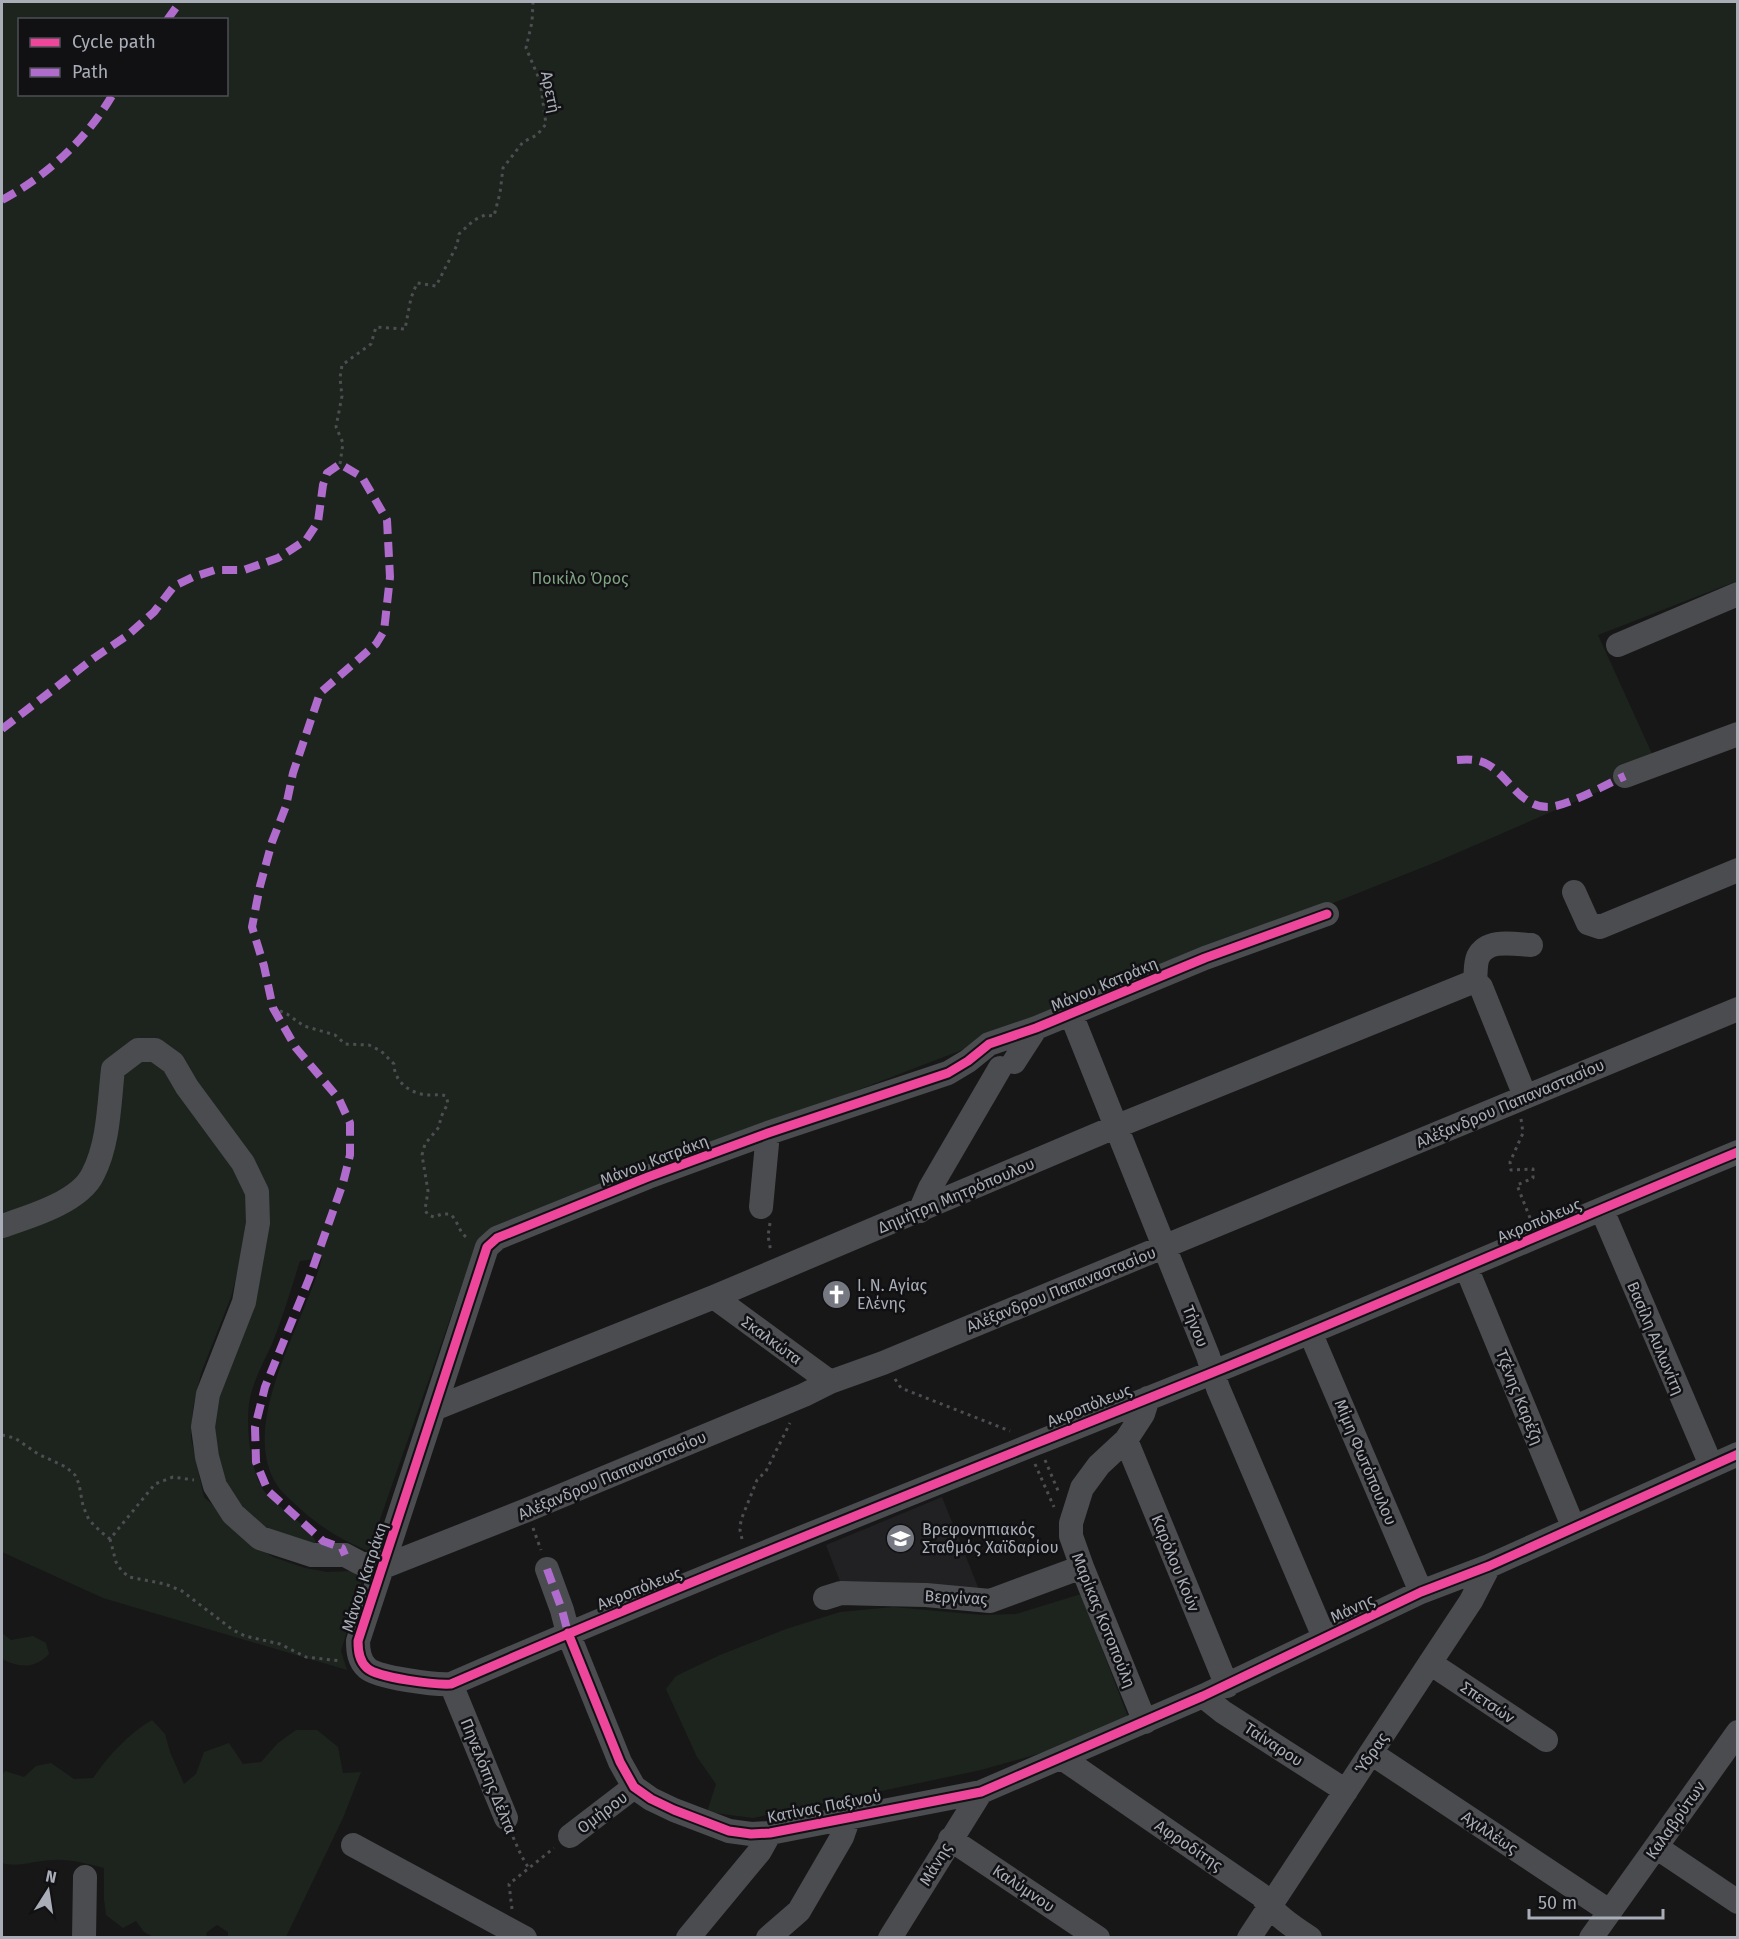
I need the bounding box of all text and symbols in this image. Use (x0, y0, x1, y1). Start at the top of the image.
legend (18, 18, 228, 96)
text: Cycle path (72, 31, 156, 53)
text: Path (72, 61, 108, 83)
street label: Αρετή (537, 69, 564, 115)
park label: Ποικίλο Όρος (531, 569, 629, 588)
street label: Μάνου Κατράκη (1048, 953, 1161, 1016)
street label: Αλέξανδρου Παπαναστασίου (1413, 1055, 1607, 1152)
street label: Μάνου Κατράκη (597, 1131, 711, 1190)
street label: Δημήτρη Μητρόπουλου (875, 1154, 1037, 1237)
street label: Ακροπόλεως (1494, 1194, 1584, 1247)
street label: Αλέξανδρου Παπαναστασίου (964, 1243, 1159, 1336)
place label: Ι. Ν. Αγίας Ελένης (857, 1276, 927, 1313)
church icon: Ι. Ν. Αγίας Ελένης (820, 1278, 852, 1310)
street label: Βασίλη Αυλωνίτη (1623, 1279, 1688, 1398)
street label: Τήνου (1179, 1303, 1212, 1350)
street label: Σκαλκώτα (738, 1312, 806, 1369)
street label: Τζένης Καρέζη (1492, 1347, 1547, 1448)
street label: Ακροπόλεως (1044, 1380, 1135, 1431)
street label: Μίμη Φωτόπουλου (1330, 1396, 1401, 1528)
street label: Αλέξανδρου Παπαναστασίου (515, 1427, 709, 1524)
street label: Καρόλου Κούν (1147, 1512, 1204, 1615)
street label: Μάνου Κατράκη (338, 1520, 391, 1634)
place label: Βρεφονηπιακός Σταθμός Χαϊδαρίου (922, 1520, 1059, 1557)
school or university icon: Βρεφονηπιακός Σταθμός Χαϊδαρίου (885, 1522, 917, 1554)
street label: Μαρίκας Κοτοπούλη (1068, 1550, 1139, 1691)
street label: Ακροπόλεως (594, 1563, 685, 1614)
street label: Βεργίνας (924, 1586, 988, 1609)
street label: Μάνης (1327, 1590, 1378, 1627)
street label: Σπετσών (1457, 1677, 1519, 1728)
street label: Πηνελόπης Δέλτα (457, 1716, 520, 1837)
street label: Ταίναρου (1241, 1718, 1307, 1770)
street label: Ύδρας (1351, 1728, 1392, 1778)
street label: Καλαβρύτων (1642, 1777, 1709, 1863)
street label: Κατίνας Παξινού (765, 1786, 883, 1827)
street label: Ομήρου (574, 1787, 631, 1837)
street label: Αχιλλέως (1458, 1807, 1522, 1858)
street label: Αφροδίτης (1151, 1816, 1227, 1875)
street label: Μάνης (915, 1839, 956, 1889)
north arrow (18, 1861, 78, 1921)
street label: Καλύμνου (989, 1861, 1058, 1916)
text: N (44, 1866, 58, 1887)
scale bar (1529, 1882, 1662, 1920)
text: 50 m (1538, 1892, 1577, 1914)

